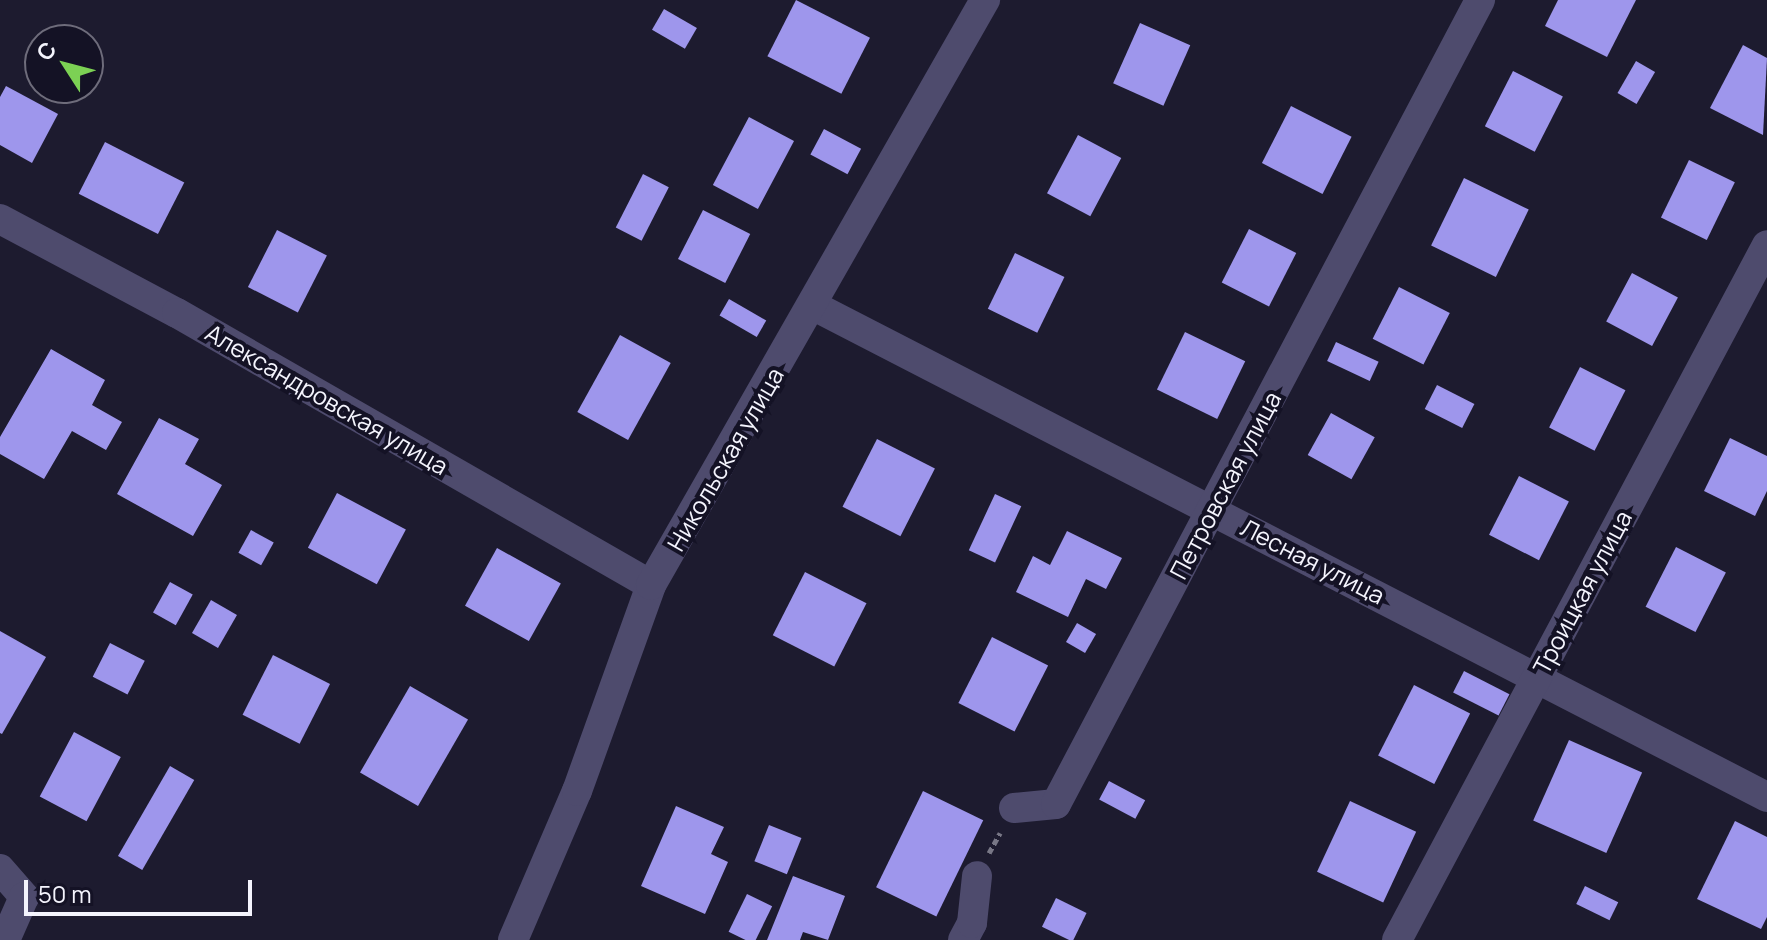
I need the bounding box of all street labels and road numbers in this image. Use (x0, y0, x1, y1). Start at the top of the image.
street label: Александровская улица (201, 318, 453, 480)
street label: Никольская улица (661, 362, 789, 556)
street label: Петровская улица (1163, 386, 1287, 584)
street label: Троицкая улица (1527, 505, 1637, 679)
street label: Лесная улица (1236, 512, 1390, 610)

